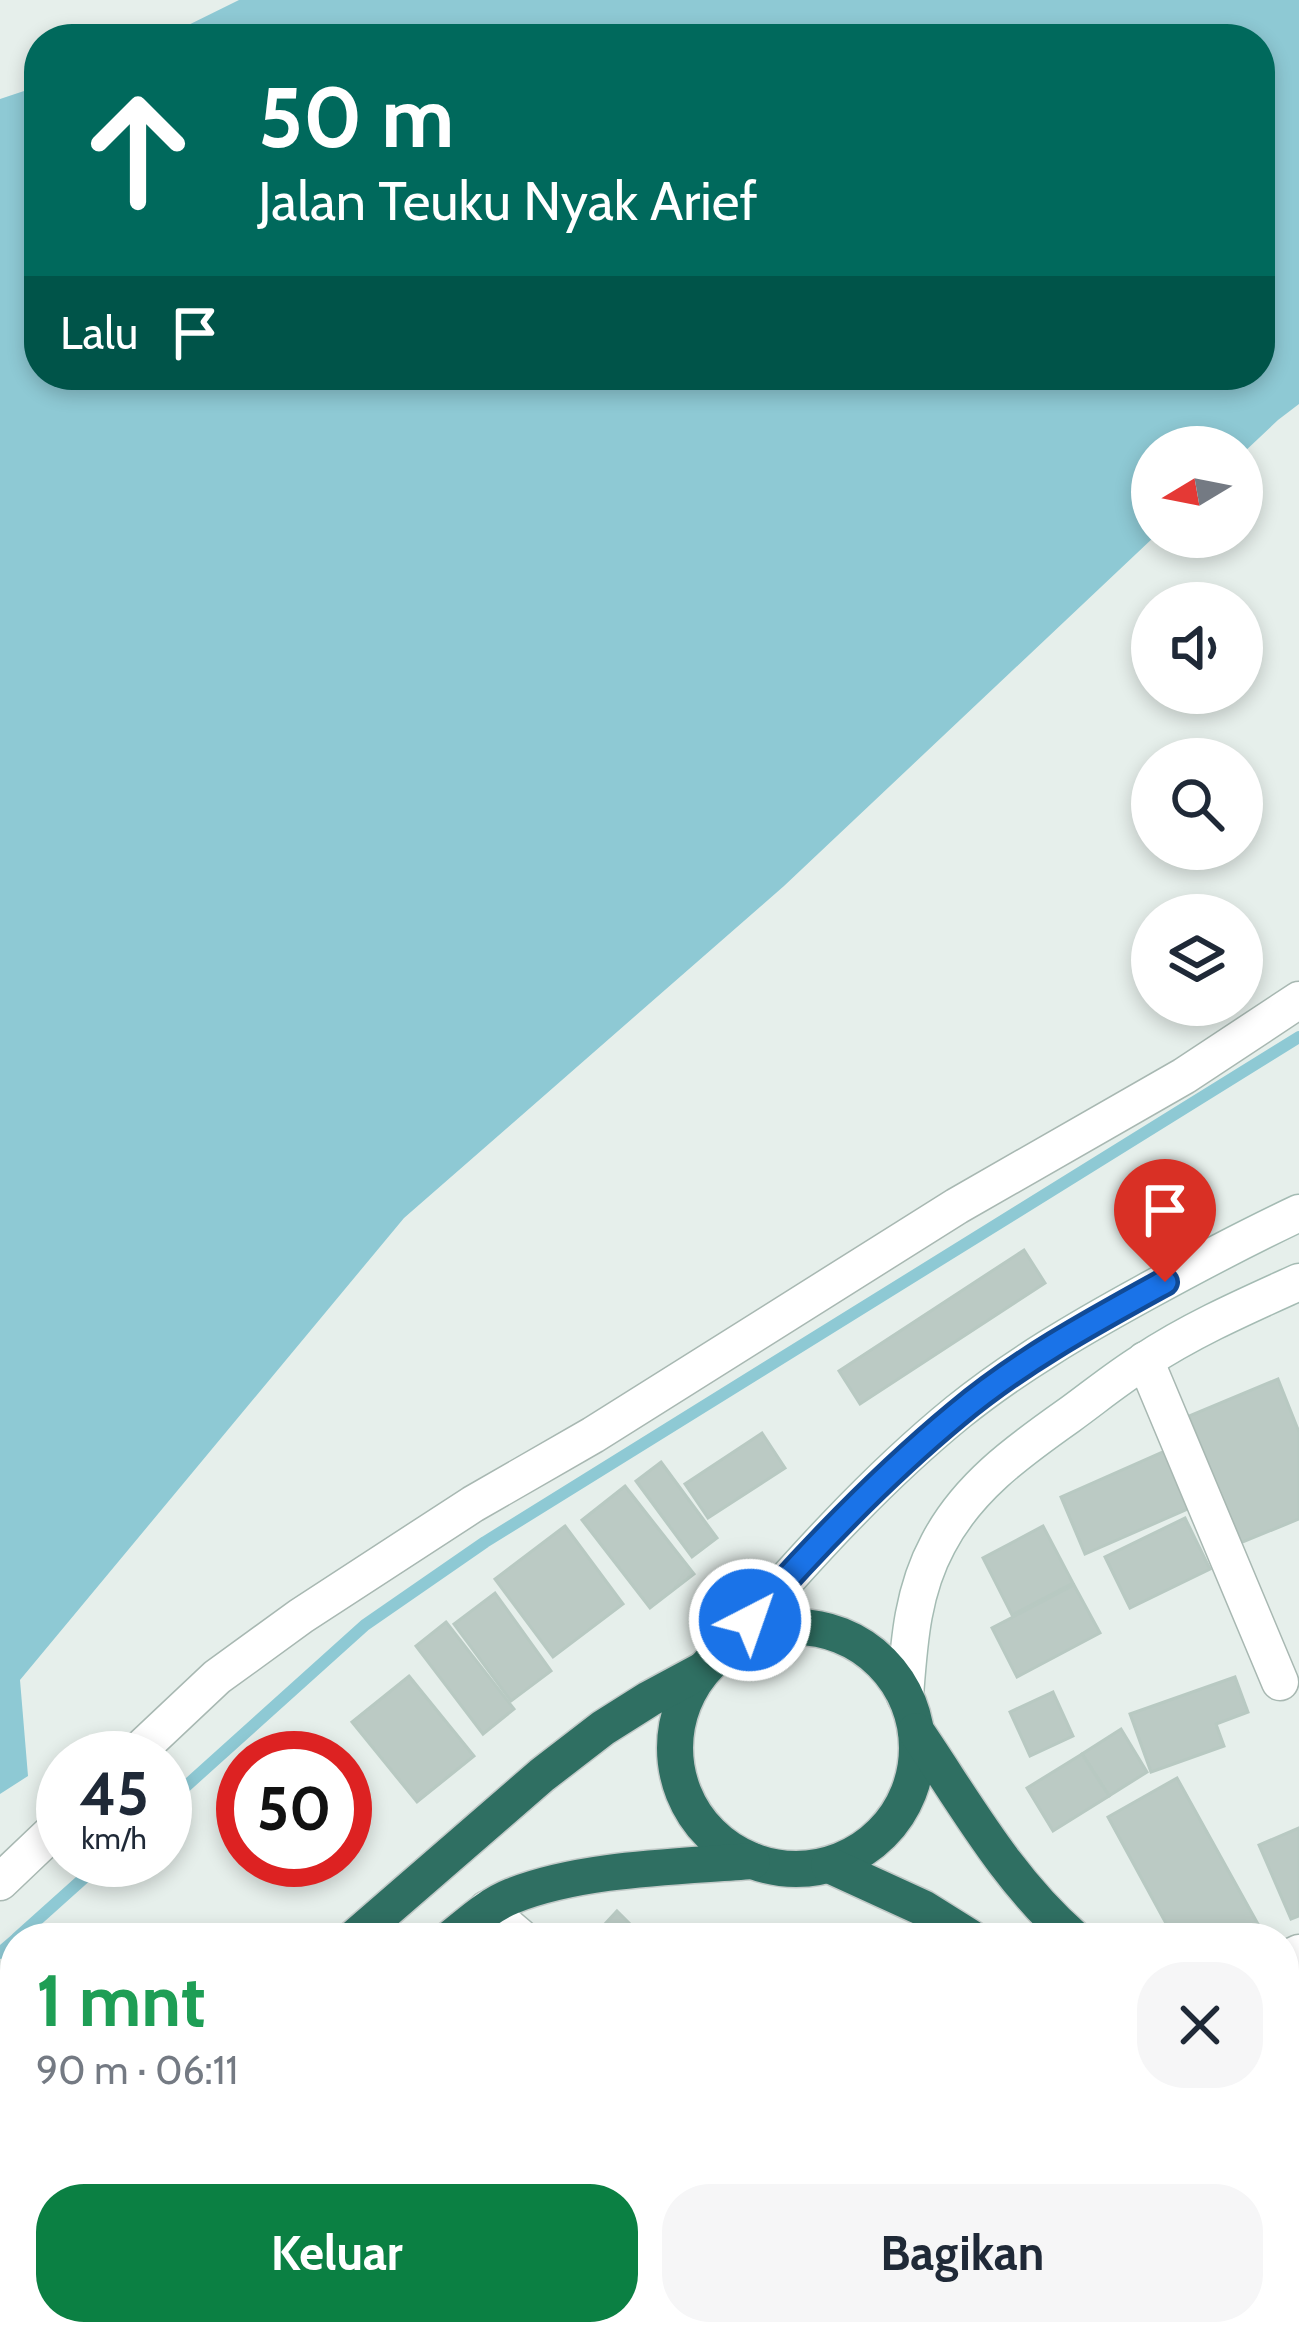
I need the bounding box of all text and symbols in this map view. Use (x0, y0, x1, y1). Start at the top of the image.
text: 50 m (258, 66, 454, 168)
icon: ahead (60, 72, 216, 228)
text: Jalan Teuku Nyak Arief (258, 168, 757, 234)
icon: arrive (162, 300, 228, 366)
text: Lalu (60, 306, 138, 360)
north arrow (1131, 426, 1263, 558)
map controls (1131, 426, 1263, 1026)
button: sound (1131, 582, 1263, 714)
button: search (1131, 738, 1263, 870)
button: layers (1131, 894, 1263, 1026)
pin (1114, 1159, 1216, 1282)
icon: arrive (1132, 1177, 1198, 1243)
position arrow (687, 1557, 813, 1683)
speed limit sign: 50 (216, 1731, 372, 1887)
text: 45 (79, 1757, 149, 1830)
text: km/h (81, 1820, 147, 1857)
text: 1 mnt (36, 1957, 205, 2044)
button: close (1137, 1962, 1263, 2088)
text: 90 m · 06:11 (36, 2046, 238, 2094)
button: Keluar (36, 2184, 638, 2322)
button: Bagikan (662, 2184, 1263, 2322)

